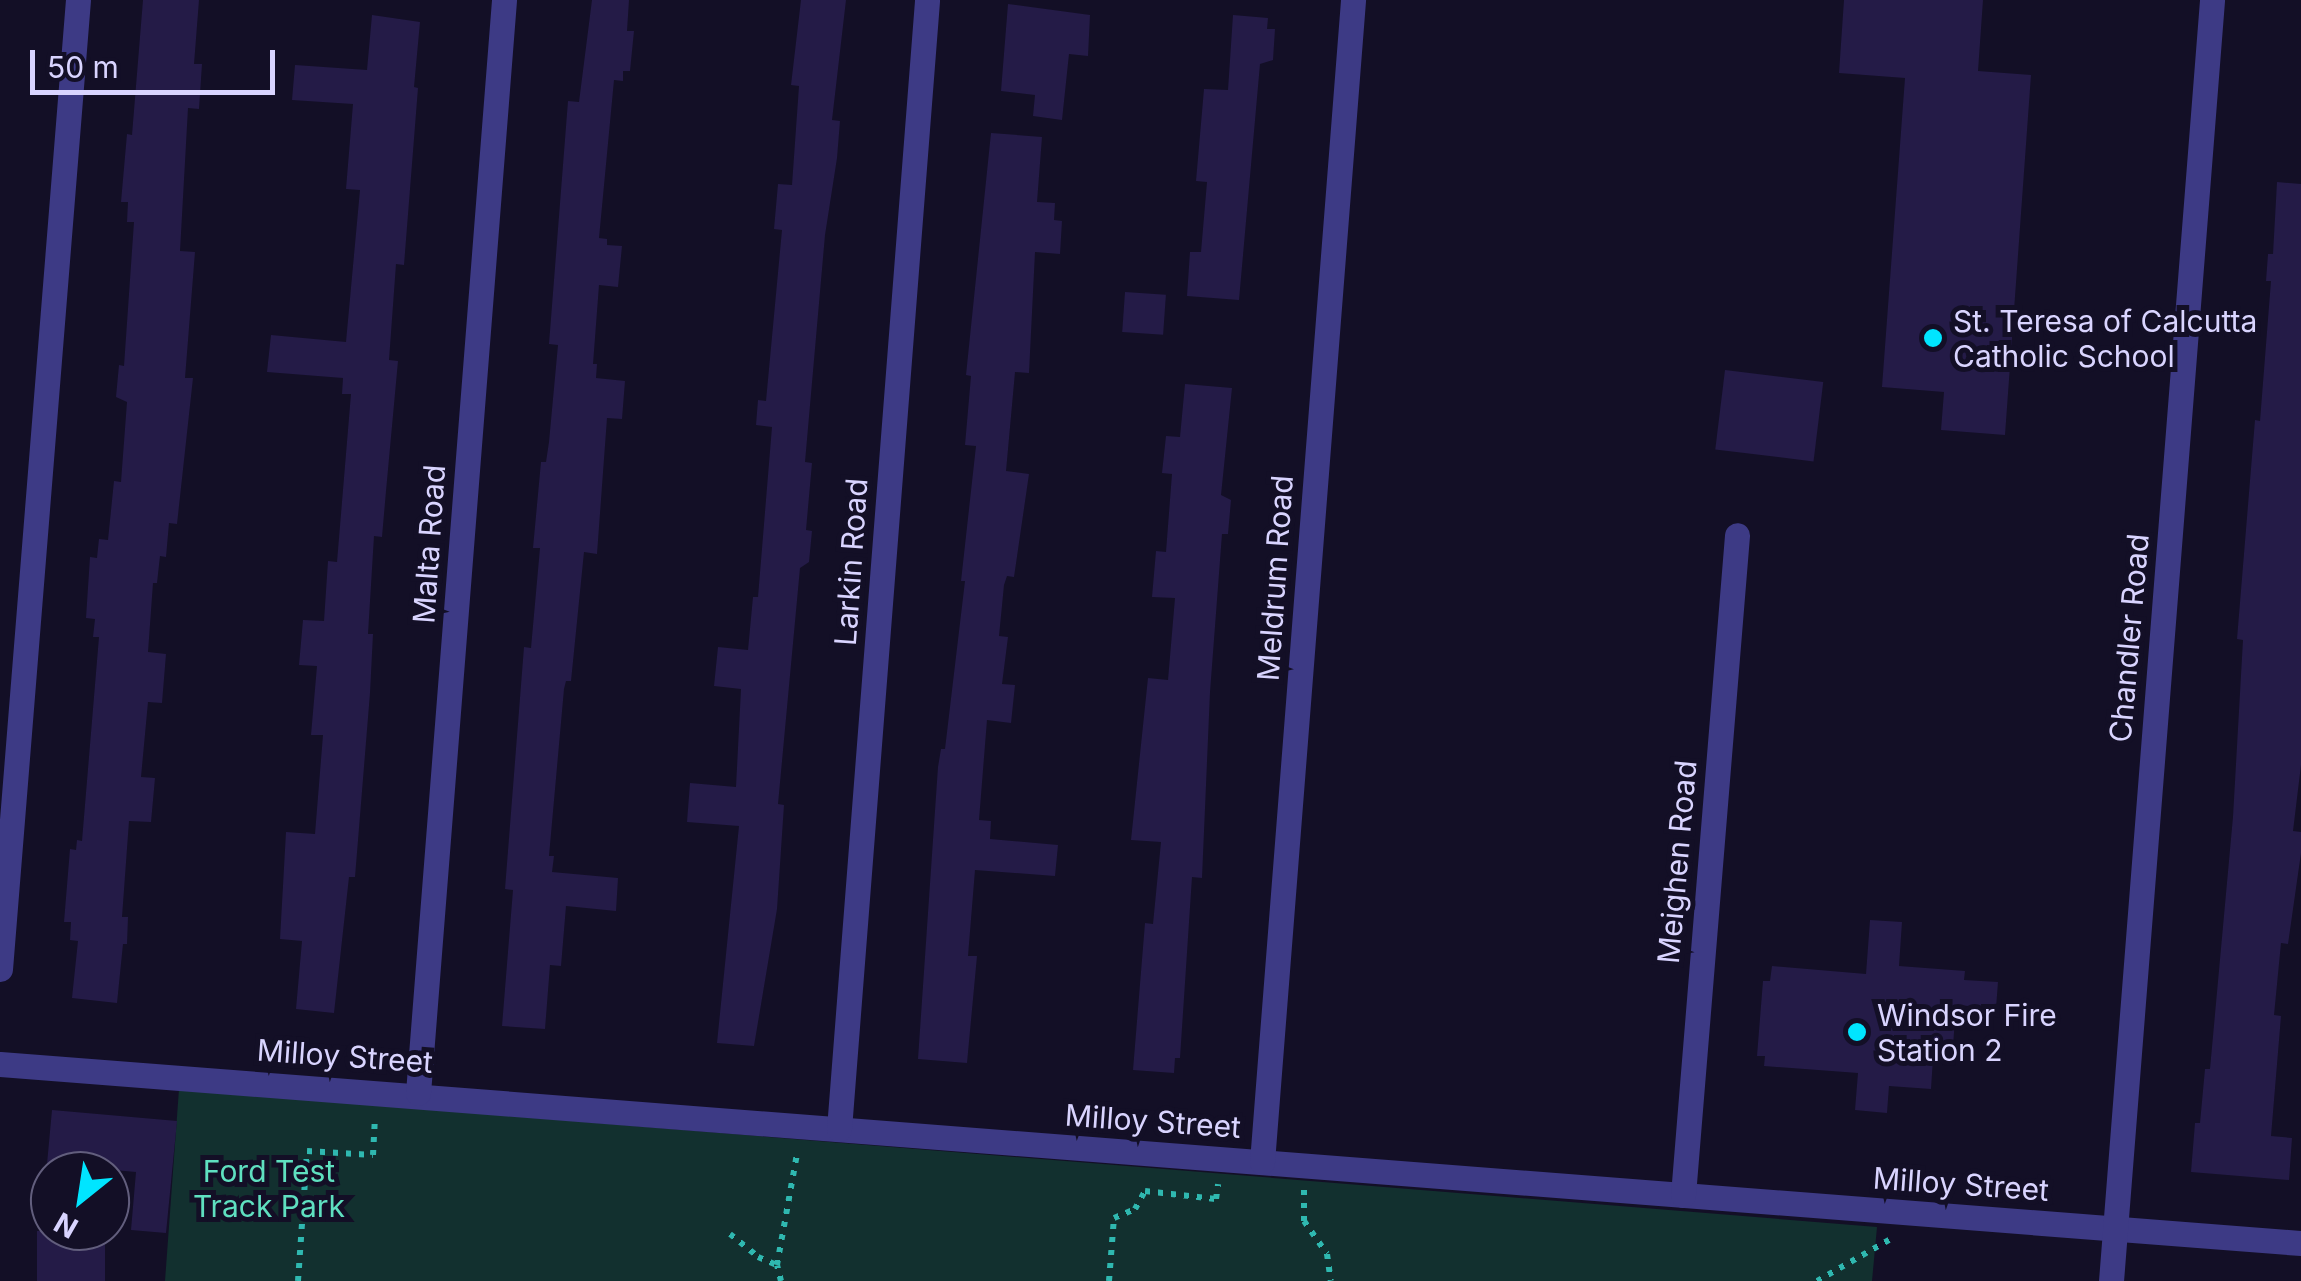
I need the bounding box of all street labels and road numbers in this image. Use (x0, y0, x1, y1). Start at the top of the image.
street label: Malta Road (405, 463, 453, 625)
street label: Meldrum Road (1250, 474, 1300, 682)
street label: Larkin Road (827, 477, 875, 647)
street label: Chandler Road (2102, 532, 2156, 744)
street label: Meighen Road (1650, 759, 1704, 965)
street label: Milloy Street (256, 1032, 434, 1080)
street label: Milloy Street (1064, 1097, 1242, 1145)
street label: Milloy Street (1872, 1160, 2050, 1208)

